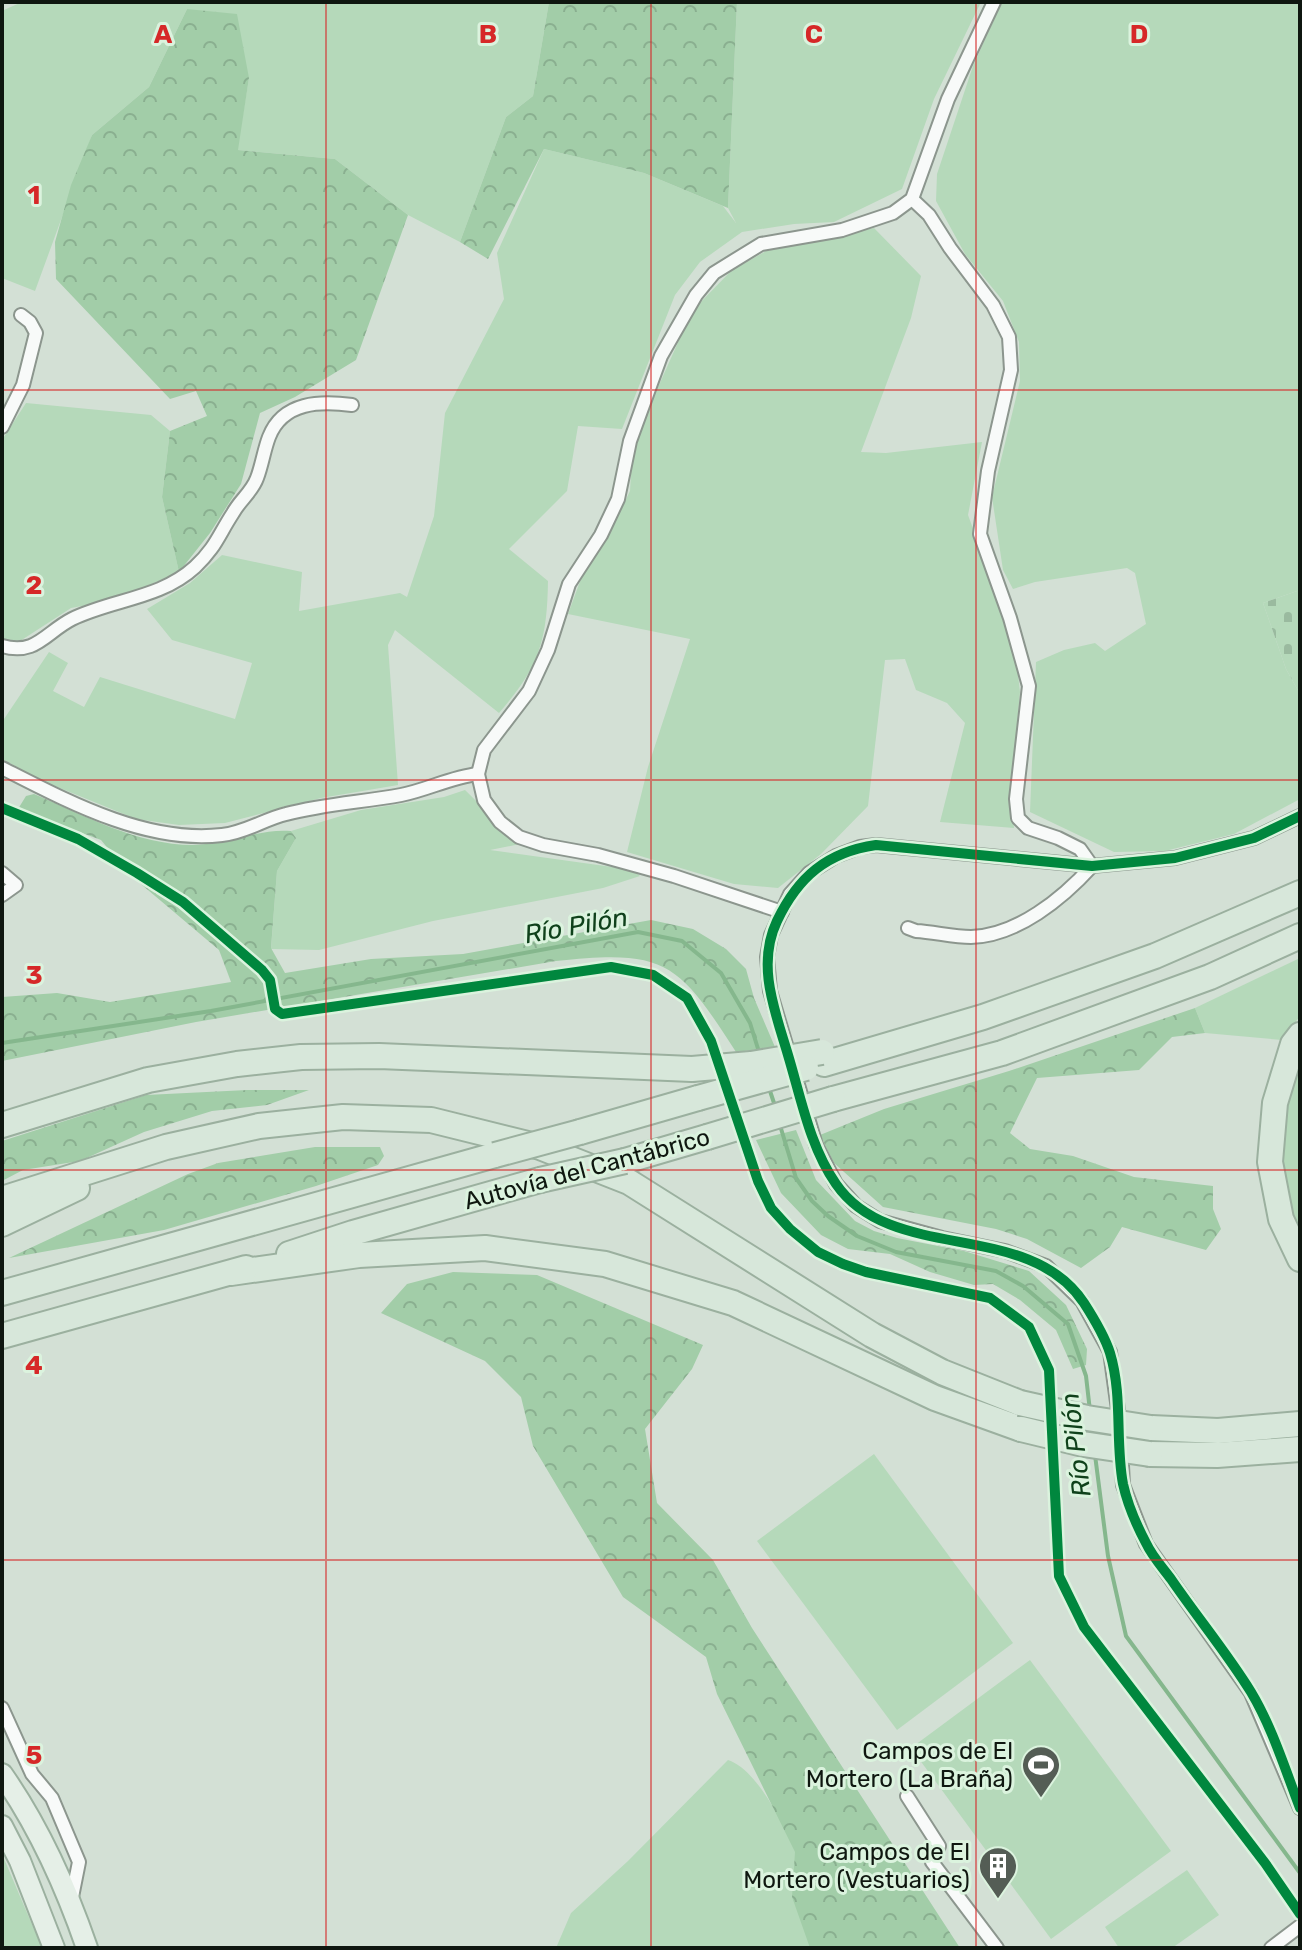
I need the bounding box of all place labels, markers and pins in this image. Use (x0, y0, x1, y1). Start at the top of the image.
place label: Campos de El Mortero (La Braña) (806, 1737, 1013, 1793)
sports icon: Campos de El Mortero (La Braña) (1020, 1744, 1062, 1799)
place label: Campos de El Mortero (Vestuarios) (743, 1838, 970, 1894)
building icon: Campos de El Mortero (Vestuarios) (977, 1845, 1019, 1900)

